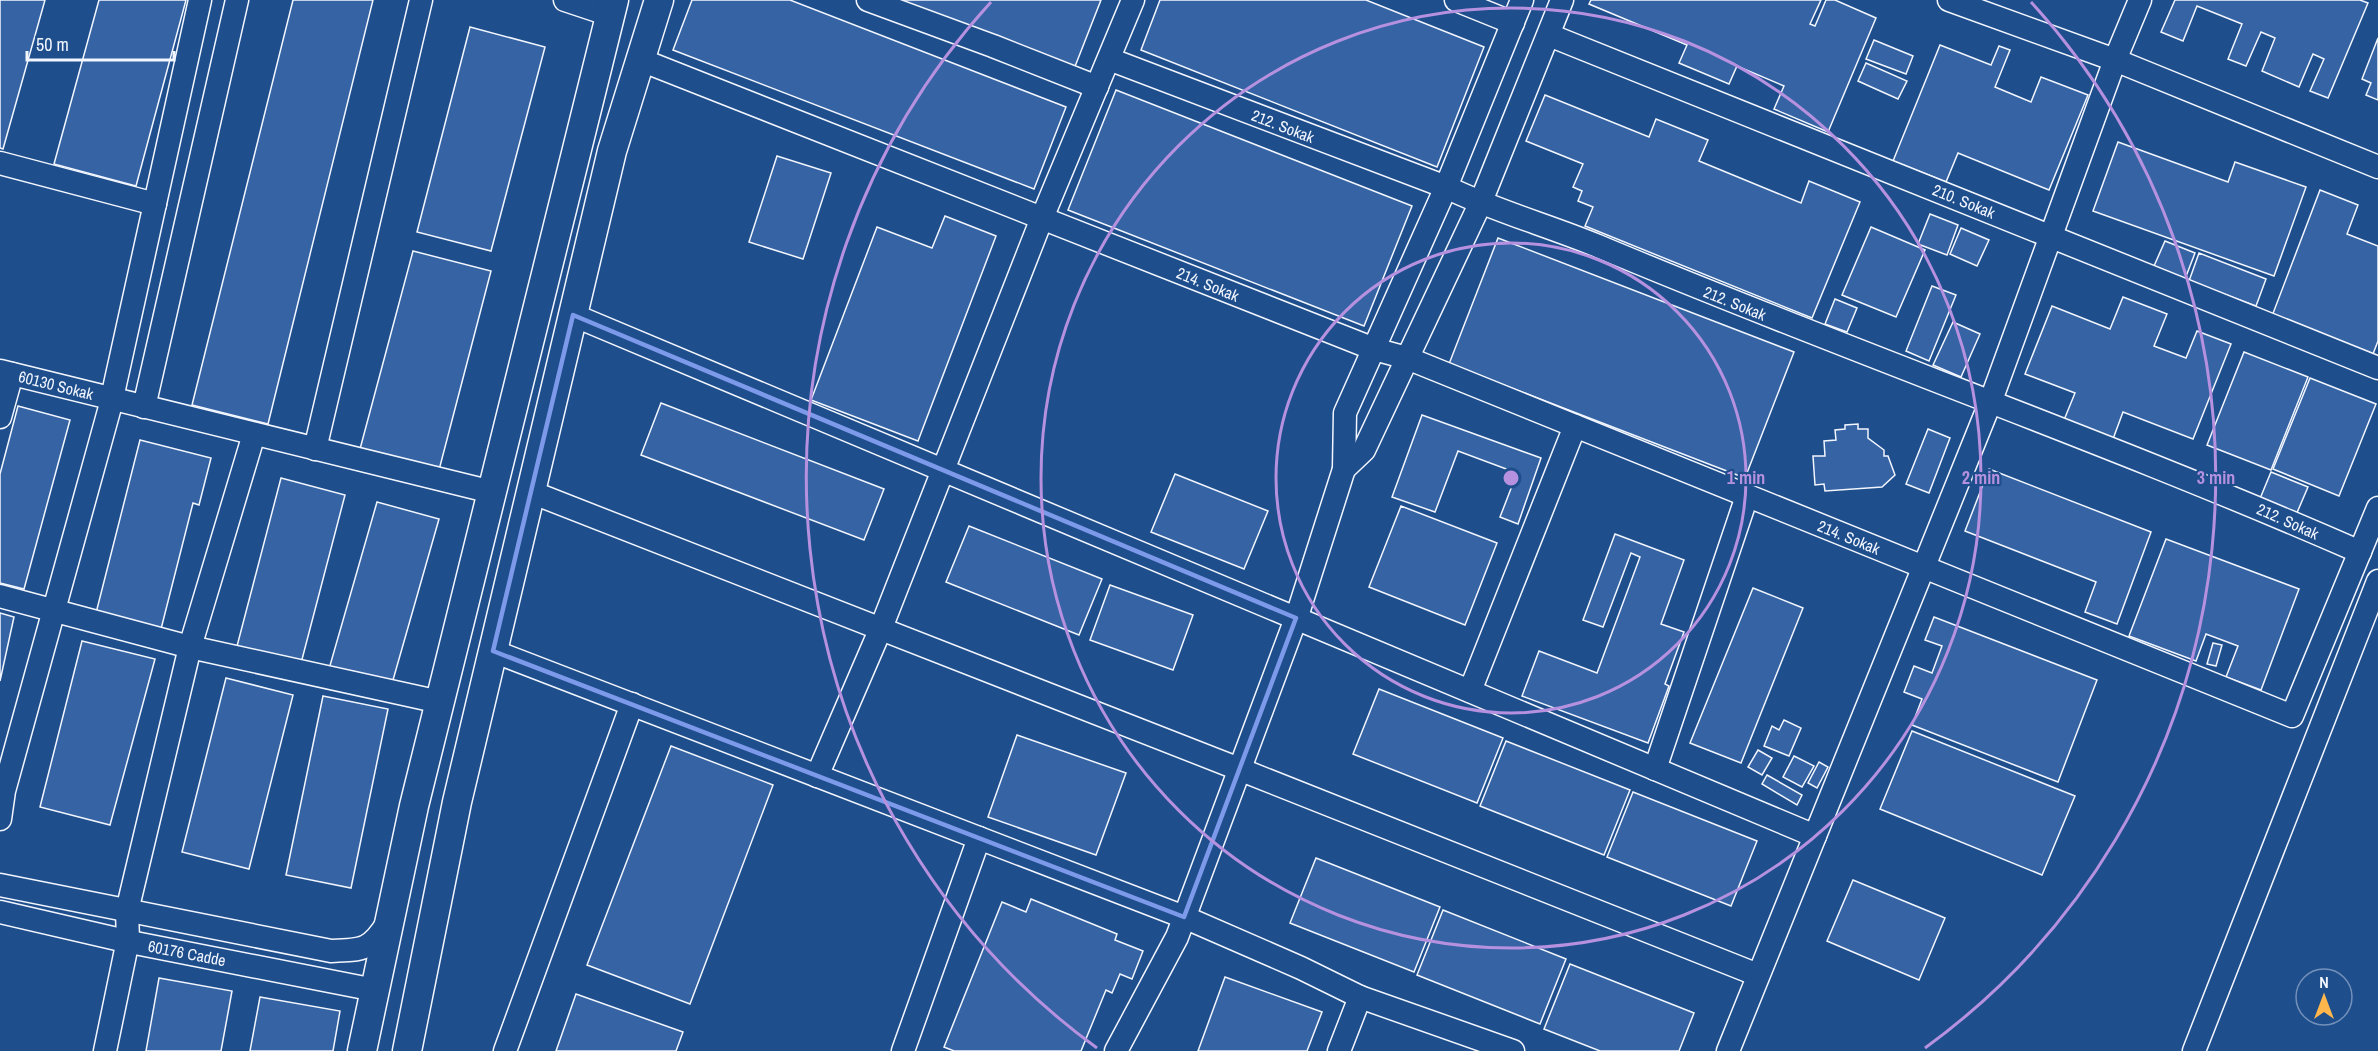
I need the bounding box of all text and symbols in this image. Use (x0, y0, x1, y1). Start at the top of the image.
scale bar (27, 24, 174, 62)
text: 50 m (36, 32, 69, 57)
street label: 212. Sokak (1248, 104, 1318, 148)
street label: 210. Sokak (1929, 179, 1999, 224)
street label: 214. Sokak (1173, 262, 1243, 307)
street label: 212. Sokak (1700, 281, 1770, 326)
street label: 60130 Sokak (16, 365, 96, 405)
text: 1 min (1727, 465, 1765, 490)
text: 2 min (1962, 465, 2000, 490)
text: 3 min (2197, 465, 2235, 490)
centre of rings (1501, 468, 1521, 488)
street label: 212. Sokak (2254, 498, 2323, 545)
street label: 214. Sokak (1814, 515, 1884, 560)
street label: 60176 Cadde (146, 935, 228, 971)
north arrow (2294, 967, 2354, 1027)
text: N (2319, 971, 2329, 993)

